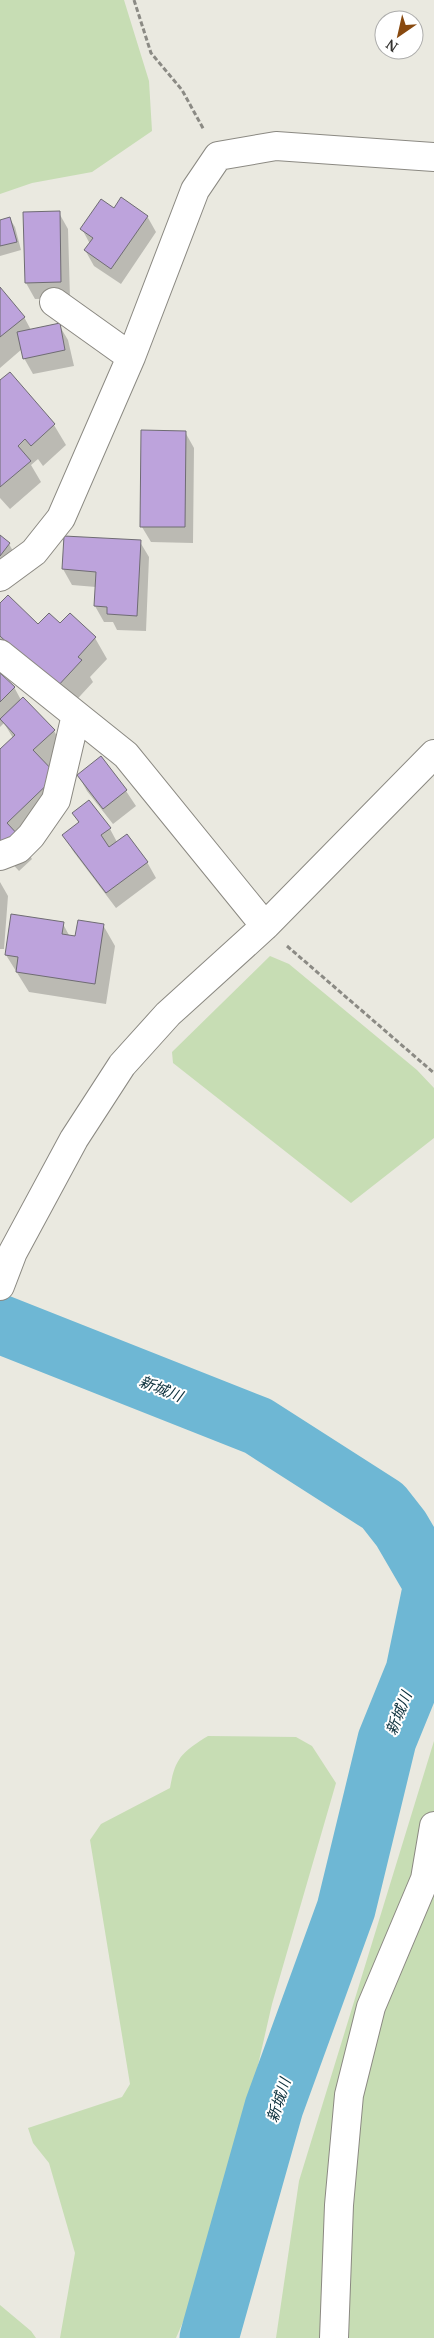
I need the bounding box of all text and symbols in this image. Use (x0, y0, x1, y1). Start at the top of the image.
north arrow (374, 10, 424, 60)
text: N (381, 35, 401, 57)
water label: 新城川 (136, 1370, 187, 1406)
water label: 新城川 (380, 1687, 416, 1738)
water label: 新城川 (262, 2074, 295, 2124)

